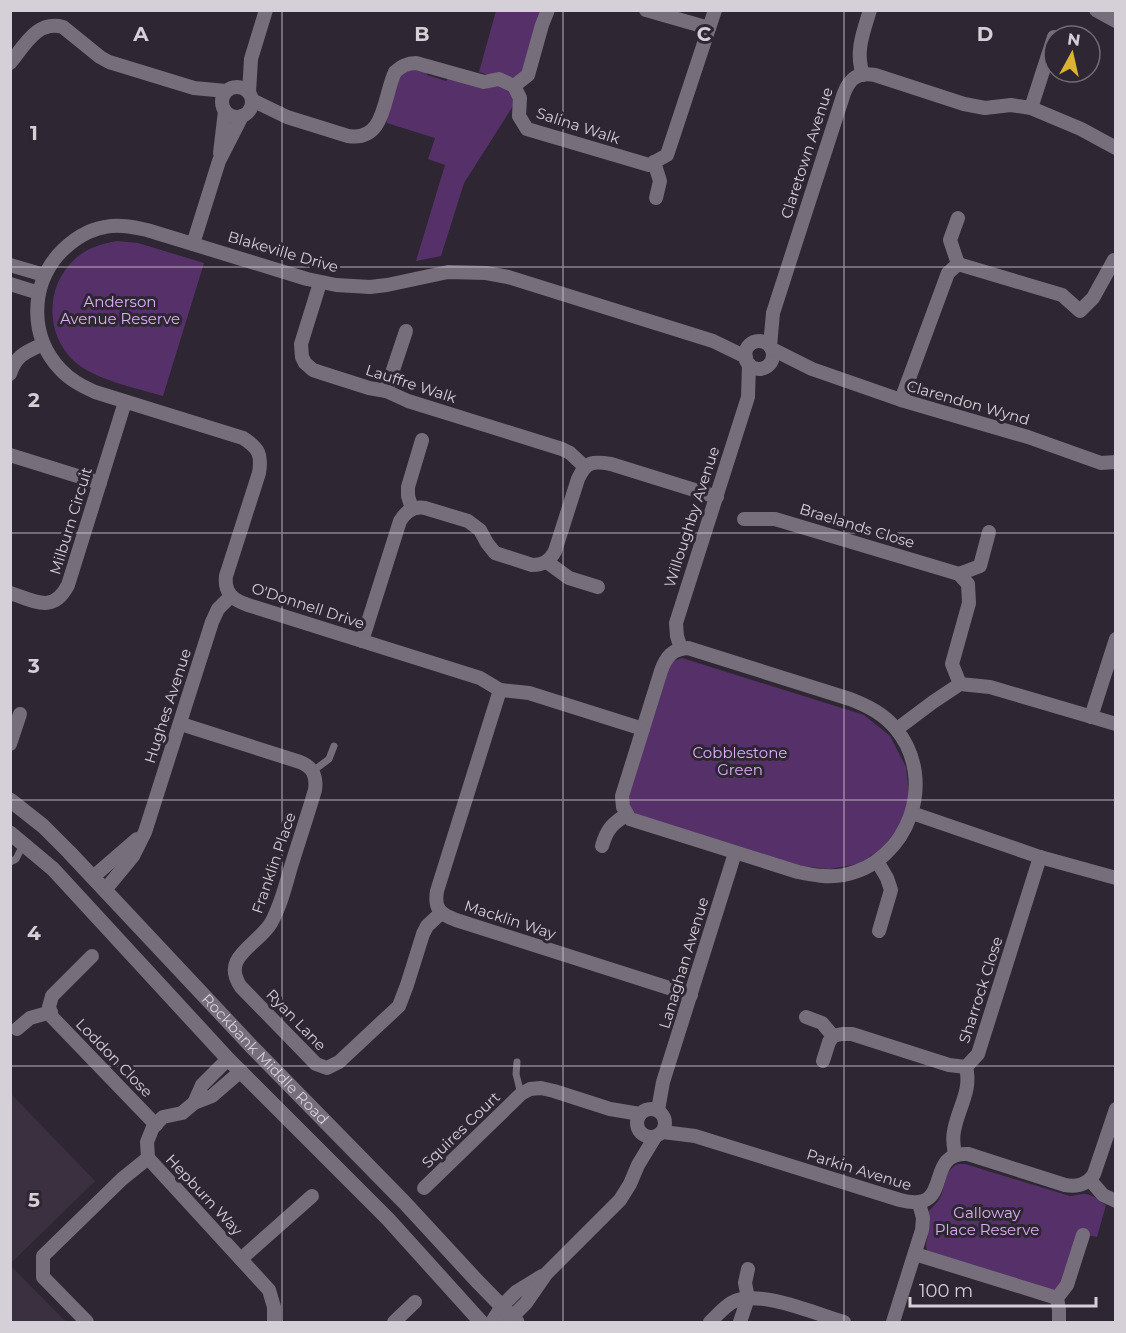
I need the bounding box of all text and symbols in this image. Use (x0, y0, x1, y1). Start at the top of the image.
text: A (132, 22, 149, 46)
text: B (414, 22, 430, 46)
text: C (697, 22, 712, 46)
text: D (977, 22, 993, 46)
north arrow (1042, 24, 1102, 84)
text: N (1066, 29, 1082, 50)
street label: Claretown Avenue (776, 85, 837, 221)
street label: Salina Walk (534, 103, 622, 148)
text: 1 (30, 121, 38, 145)
street label: Blakeville Drive (226, 227, 341, 276)
park label: Anderson Avenue Reserve (60, 292, 180, 328)
street label: Lauffre Walk (363, 360, 459, 407)
street label: Clarendon Wynd (904, 376, 1032, 429)
text: 2 (28, 388, 40, 412)
street label: Willoughby Avenue (660, 444, 723, 590)
street label: Milburn Circuit (45, 465, 96, 577)
street label: Braelands Close (797, 499, 917, 552)
street label: O'Donnell Drive (249, 578, 367, 633)
street label: Hughes Avenue (140, 646, 195, 766)
text: 3 (27, 654, 40, 678)
park label: Cobblestone Green (693, 743, 787, 779)
street label: Franklin Place (247, 810, 300, 916)
street label: Lanaghan Avenue (654, 895, 713, 1031)
street label: Macklin Way (462, 896, 559, 944)
text: 4 (27, 921, 41, 945)
street label: Sharrock Close (954, 934, 1007, 1046)
street label: Ryan Lane (262, 985, 330, 1054)
street label: Rockbank Middle Road (198, 989, 333, 1128)
street label: Loddon Close (72, 1014, 157, 1101)
street label: Squires Court (417, 1087, 504, 1172)
street label: Parkin Avenue (804, 1145, 914, 1195)
street label: Hepburn Way (162, 1150, 247, 1240)
text: 5 (28, 1188, 40, 1212)
park label: Galloway Place Reserve (935, 1203, 1039, 1239)
scale bar (910, 1270, 1096, 1308)
text: 100 m (919, 1280, 973, 1302)

